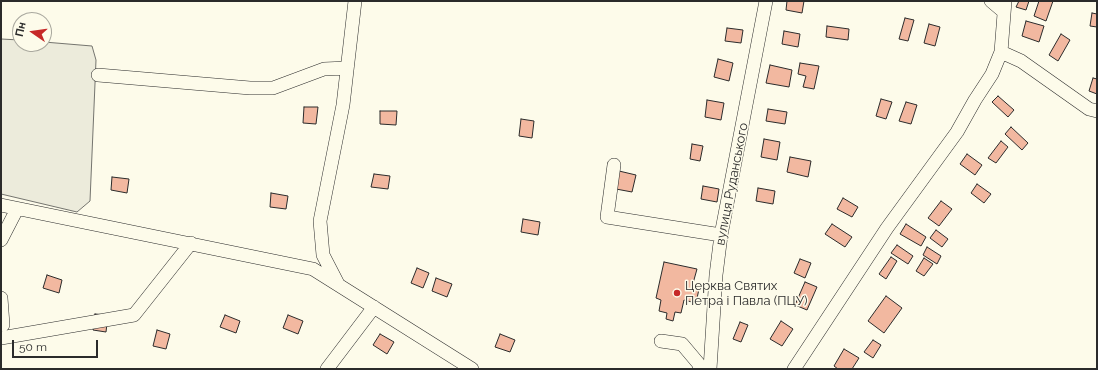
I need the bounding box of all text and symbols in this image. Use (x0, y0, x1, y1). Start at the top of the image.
north arrow (12, 12, 52, 52)
text: Пн (13, 21, 29, 38)
street label: вулиця Руданського (712, 121, 752, 247)
place label: Церква Святих Петра і Павла (ПЦУ) (685, 278, 808, 309)
marker: Церква Святих Петра і Павла (ПЦУ) (672, 288, 682, 298)
scale bar (14, 332, 100, 358)
text: 50 m (19, 340, 47, 354)

